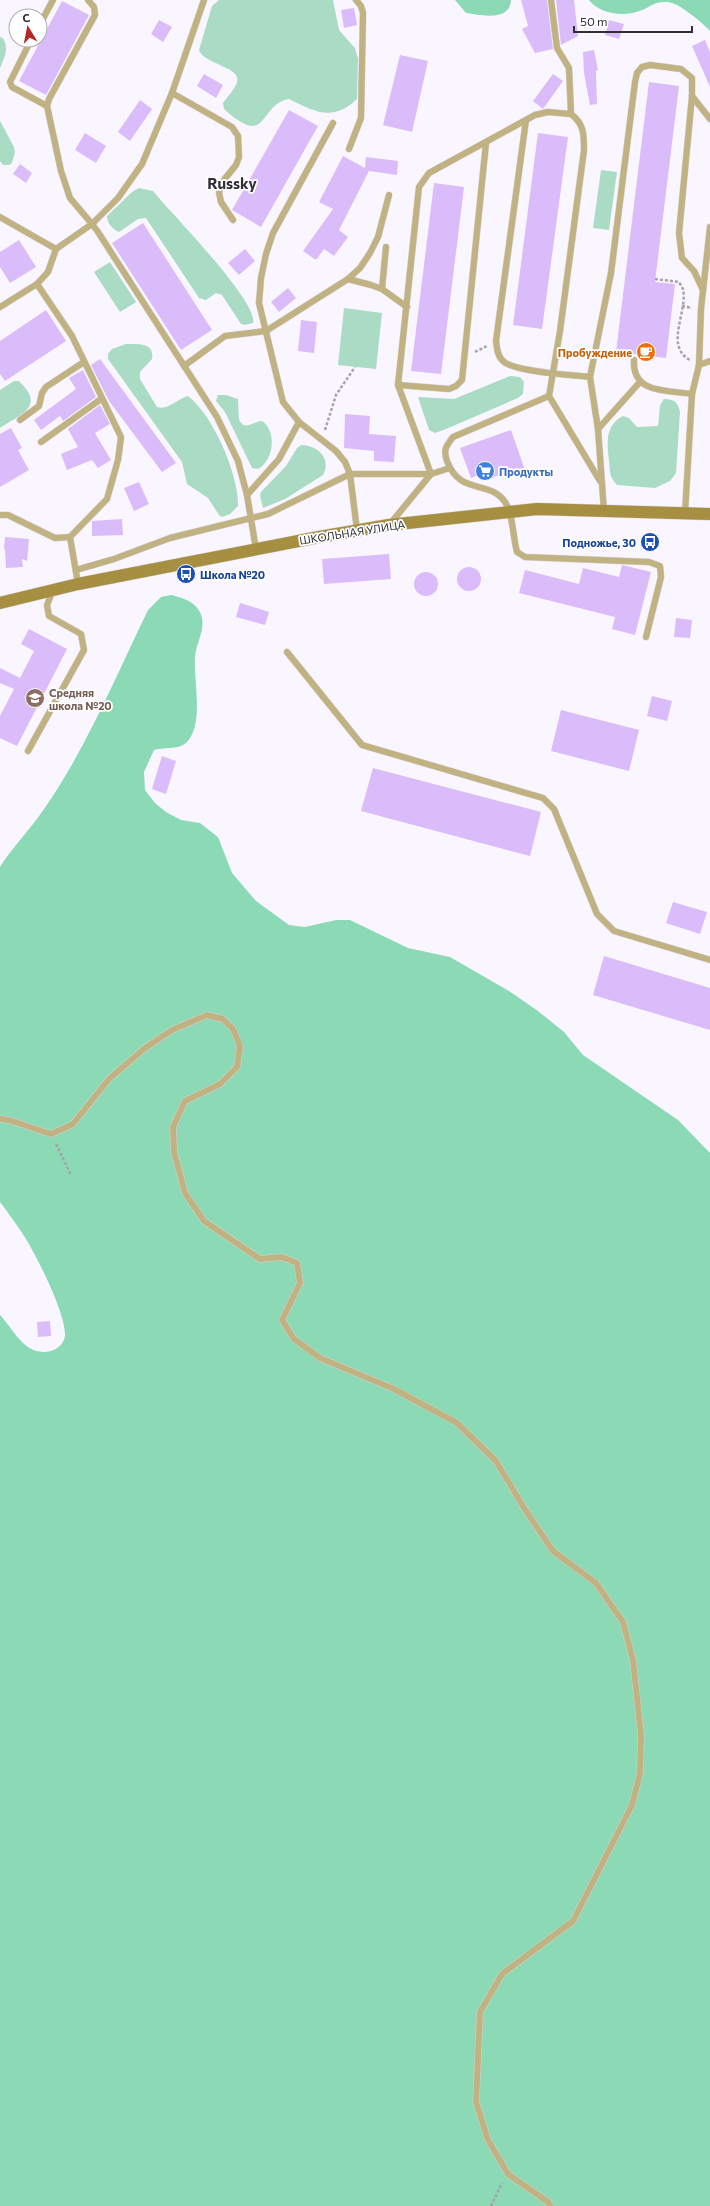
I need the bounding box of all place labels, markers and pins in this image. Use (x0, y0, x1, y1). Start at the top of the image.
cafe icon: Пробуждение (635, 341, 657, 363)
place label: Пробуждение (558, 346, 632, 359)
supermarket icon: Продукты (474, 460, 496, 482)
place label: Продукты (499, 465, 553, 478)
bus stop icon: Подножье, 30 (639, 531, 661, 553)
place label: Подножье, 30 (562, 536, 636, 549)
bus stop icon: Школа №20 (175, 563, 197, 585)
place label: Школа №20 (200, 568, 265, 581)
place label: Средняя школа №20 (49, 686, 112, 712)
school or university icon: Средняя школа №20 (24, 687, 46, 709)

